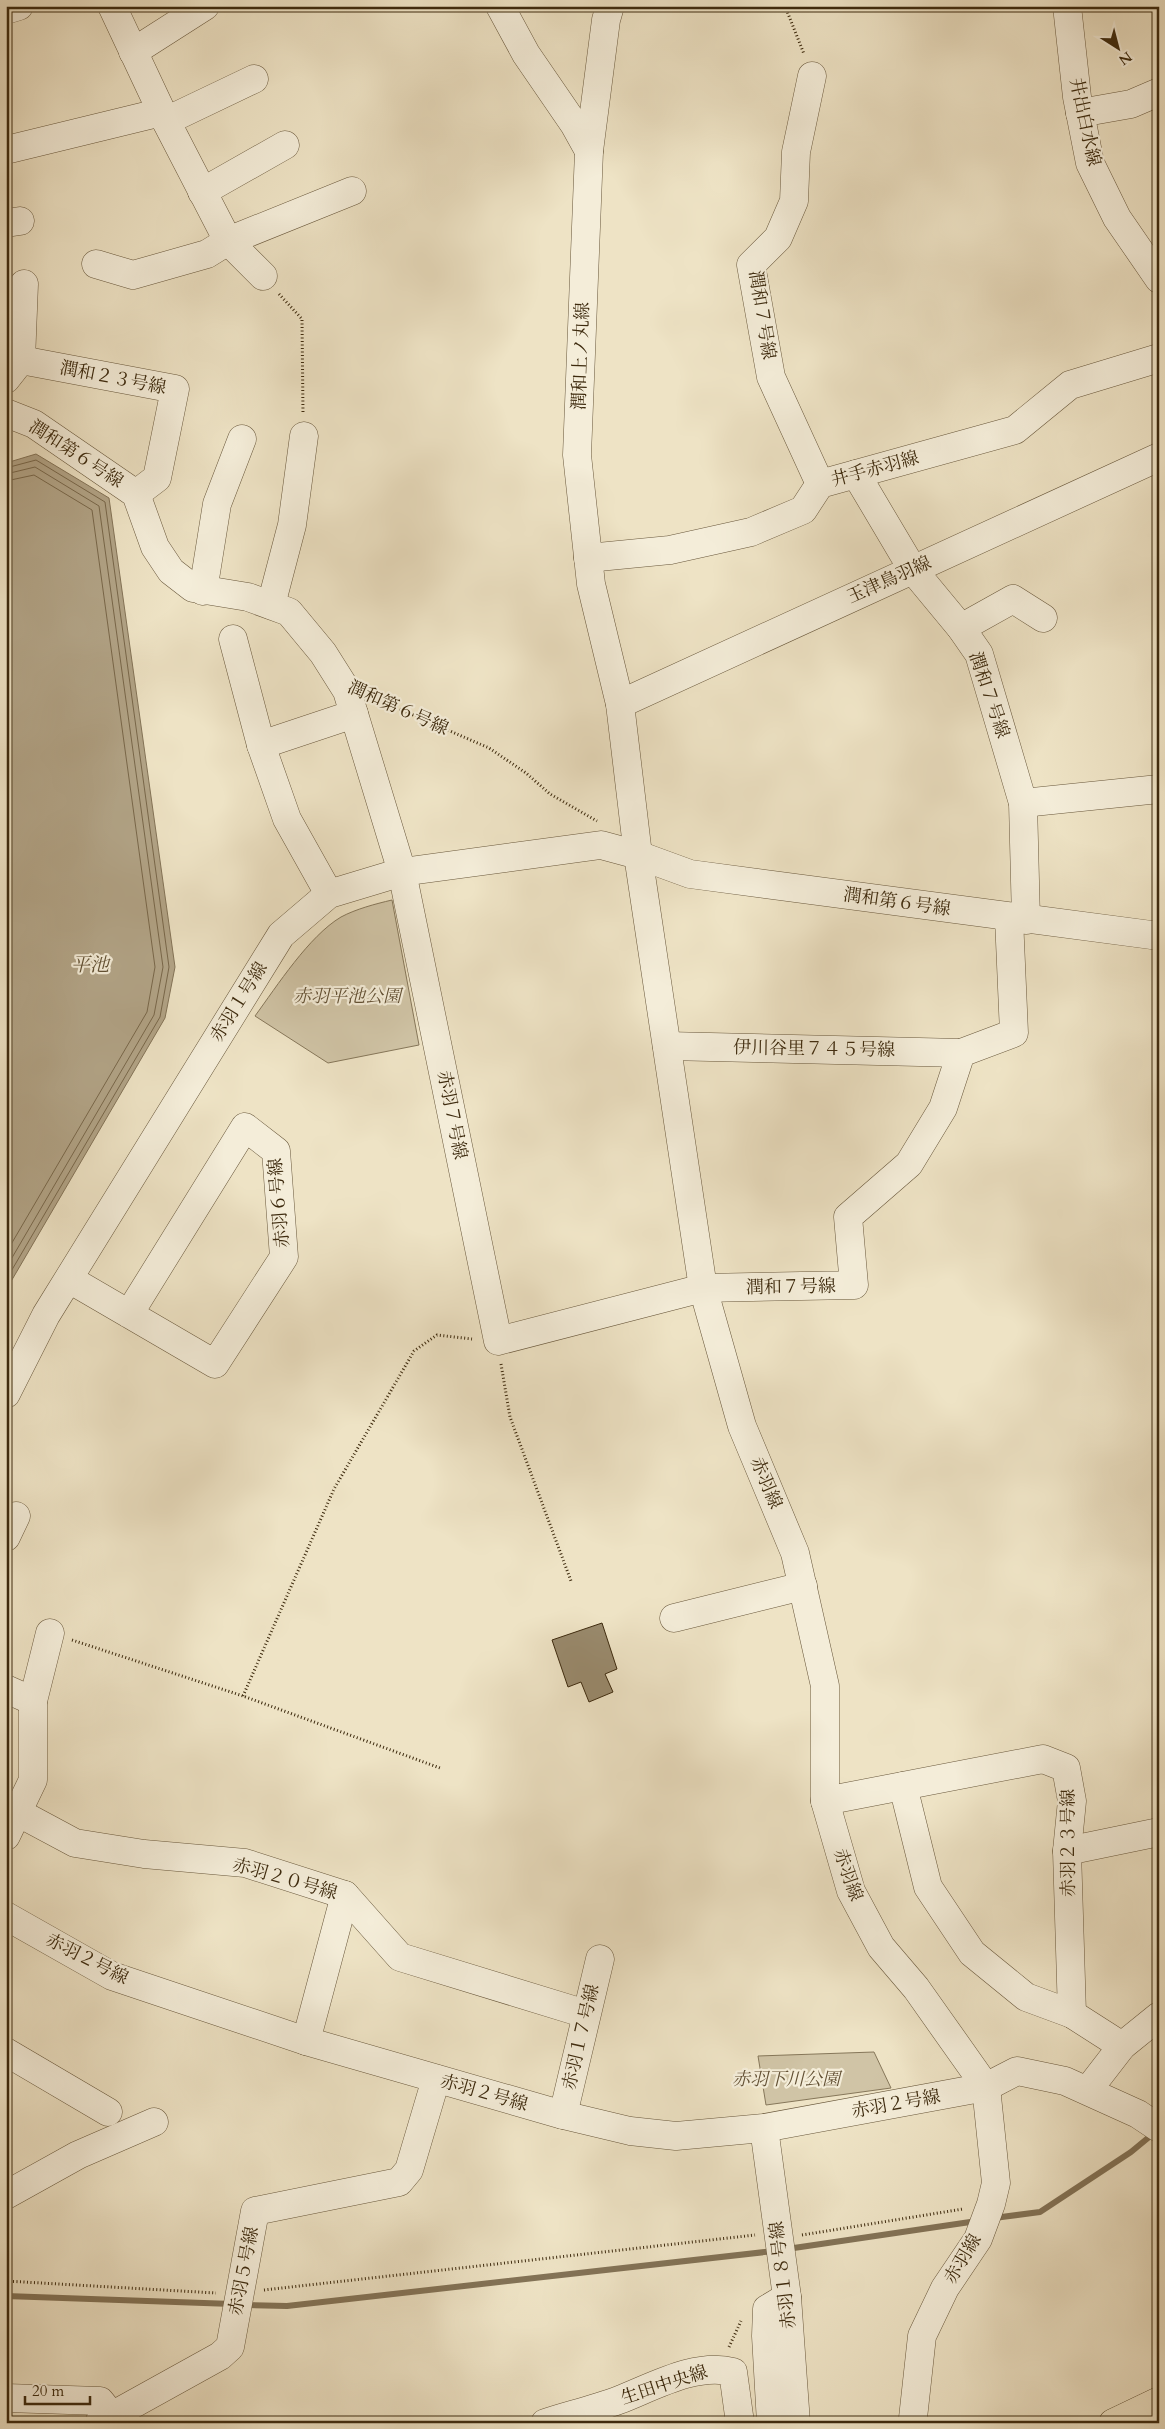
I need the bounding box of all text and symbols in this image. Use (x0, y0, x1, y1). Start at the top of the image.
north arrow (1092, 22, 1142, 72)
text: N (1115, 47, 1136, 69)
street label: 井出白水線 (1063, 75, 1107, 169)
street label: 潤和７号線 (743, 269, 781, 361)
street label: 潤和上ノ丸線 (567, 302, 595, 410)
street label: 潤和２３号線 (58, 355, 168, 401)
street label: 潤和第６号線 (24, 414, 128, 494)
street label: 井手赤羽線 (828, 445, 922, 493)
street label: 玉津鳥羽線 (843, 550, 935, 610)
street label: 潤和７号線 (963, 648, 1015, 742)
street label: 潤和第６号線 (344, 675, 452, 741)
street label: 潤和第６号線 (842, 882, 952, 922)
water label: 平池 (71, 952, 111, 978)
street label: 赤羽１号線 (205, 957, 273, 1047)
park label: 赤羽平池公園 (293, 984, 404, 1009)
street label: 伊川谷里７４５号線 (733, 1035, 895, 1063)
street label: 赤羽７号線 (431, 1068, 473, 1162)
street label: 赤羽６号線 (263, 1157, 295, 1249)
street label: 潤和７号線 (746, 1274, 836, 1300)
street label: 赤羽線 (744, 1453, 788, 1513)
street label: 赤羽２３号線 (1056, 1789, 1081, 1897)
street label: 赤羽線 (827, 1845, 869, 1905)
street label: 赤羽２０号線 (230, 1852, 340, 1906)
street label: 赤羽２号線 (41, 1927, 133, 1991)
street label: 赤羽１７号線 (557, 1982, 605, 2092)
park label: 赤羽下川公園 (732, 2067, 843, 2092)
street label: 赤羽２号線 (437, 2069, 531, 2117)
street label: 赤羽２号線 (850, 2084, 942, 2124)
street label: 赤羽１８号線 (764, 2220, 802, 2330)
street label: 赤羽５号線 (223, 2224, 265, 2318)
street label: 赤羽線 (938, 2229, 988, 2289)
street label: 生田中央線 (617, 2359, 711, 2411)
scale bar (25, 2374, 90, 2406)
text: 20 m (32, 2381, 64, 2401)

